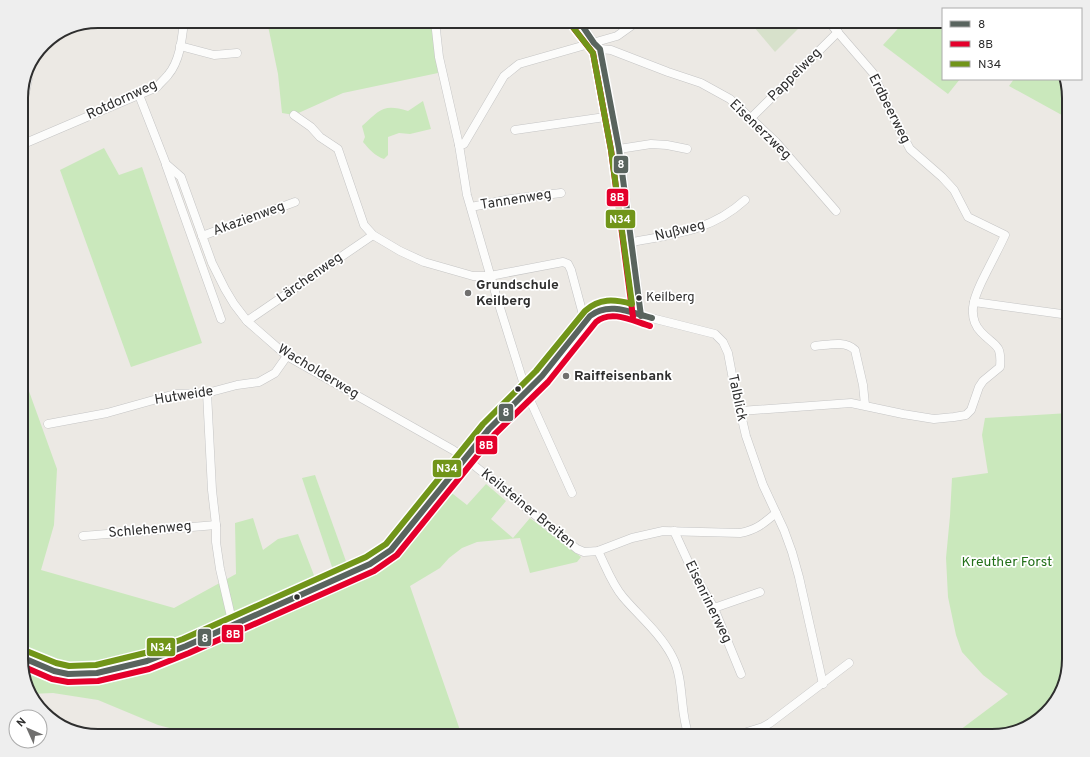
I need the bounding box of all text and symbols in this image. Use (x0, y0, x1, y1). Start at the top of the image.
legend (942, 8, 1082, 80)
text: 8 (978, 17, 985, 33)
text: 8B (978, 37, 993, 53)
street label: Pappelweg (765, 45, 825, 105)
text: N34 (978, 57, 1001, 73)
street label: Erdbeerweg (864, 71, 914, 147)
street label: Rotdornweg (84, 76, 160, 124)
street label: Eisenerzweg (725, 96, 795, 164)
line badge: 8 (613, 155, 629, 174)
text: 8 (618, 158, 625, 172)
street label: Tannenweg (479, 186, 553, 214)
line badge: 8B (606, 188, 629, 207)
text: 8B (610, 191, 624, 205)
street label: Akazienweg (211, 198, 287, 240)
line badge: N34 (605, 209, 636, 229)
text: N34 (609, 213, 631, 227)
street label: Nußweg (653, 217, 707, 245)
street label: Lärchenweg (274, 249, 346, 307)
place label: Grundschule Keilberg (476, 277, 559, 310)
marker: Grundschule Keilberg (463, 288, 473, 298)
place label: Keilberg (646, 290, 695, 306)
marker: Keilberg (634, 293, 644, 303)
street label: Wacholderweg (274, 341, 362, 403)
place label: Raiffeisenbank (574, 368, 672, 385)
marker: Raiffeisenbank (561, 371, 571, 381)
street label: Talblick (724, 373, 750, 423)
street label: Hutweide (153, 383, 215, 409)
unlabelled marker (513, 384, 523, 394)
line badge: 8 (498, 403, 514, 422)
text: 8 (503, 406, 510, 420)
line badge: 8B (475, 435, 498, 455)
text: 8B (479, 439, 493, 453)
line badge: N34 (432, 459, 462, 478)
text: N34 (436, 462, 458, 476)
street label: Keilsteiner Breiten (477, 466, 579, 552)
street label: Schlehenweg (108, 518, 192, 542)
park label: Kreuther Forst (962, 554, 1052, 571)
street label: Eisenrinerweg (681, 558, 735, 646)
unlabelled marker (292, 592, 302, 602)
line badge: 8B (221, 624, 244, 643)
line badge: 8 (197, 628, 212, 647)
text: 8B (226, 628, 240, 642)
text: 8 (202, 632, 209, 646)
line badge: N34 (146, 637, 176, 657)
text: N34 (150, 641, 172, 655)
north arrow (8, 709, 48, 749)
text: N (14, 715, 29, 730)

